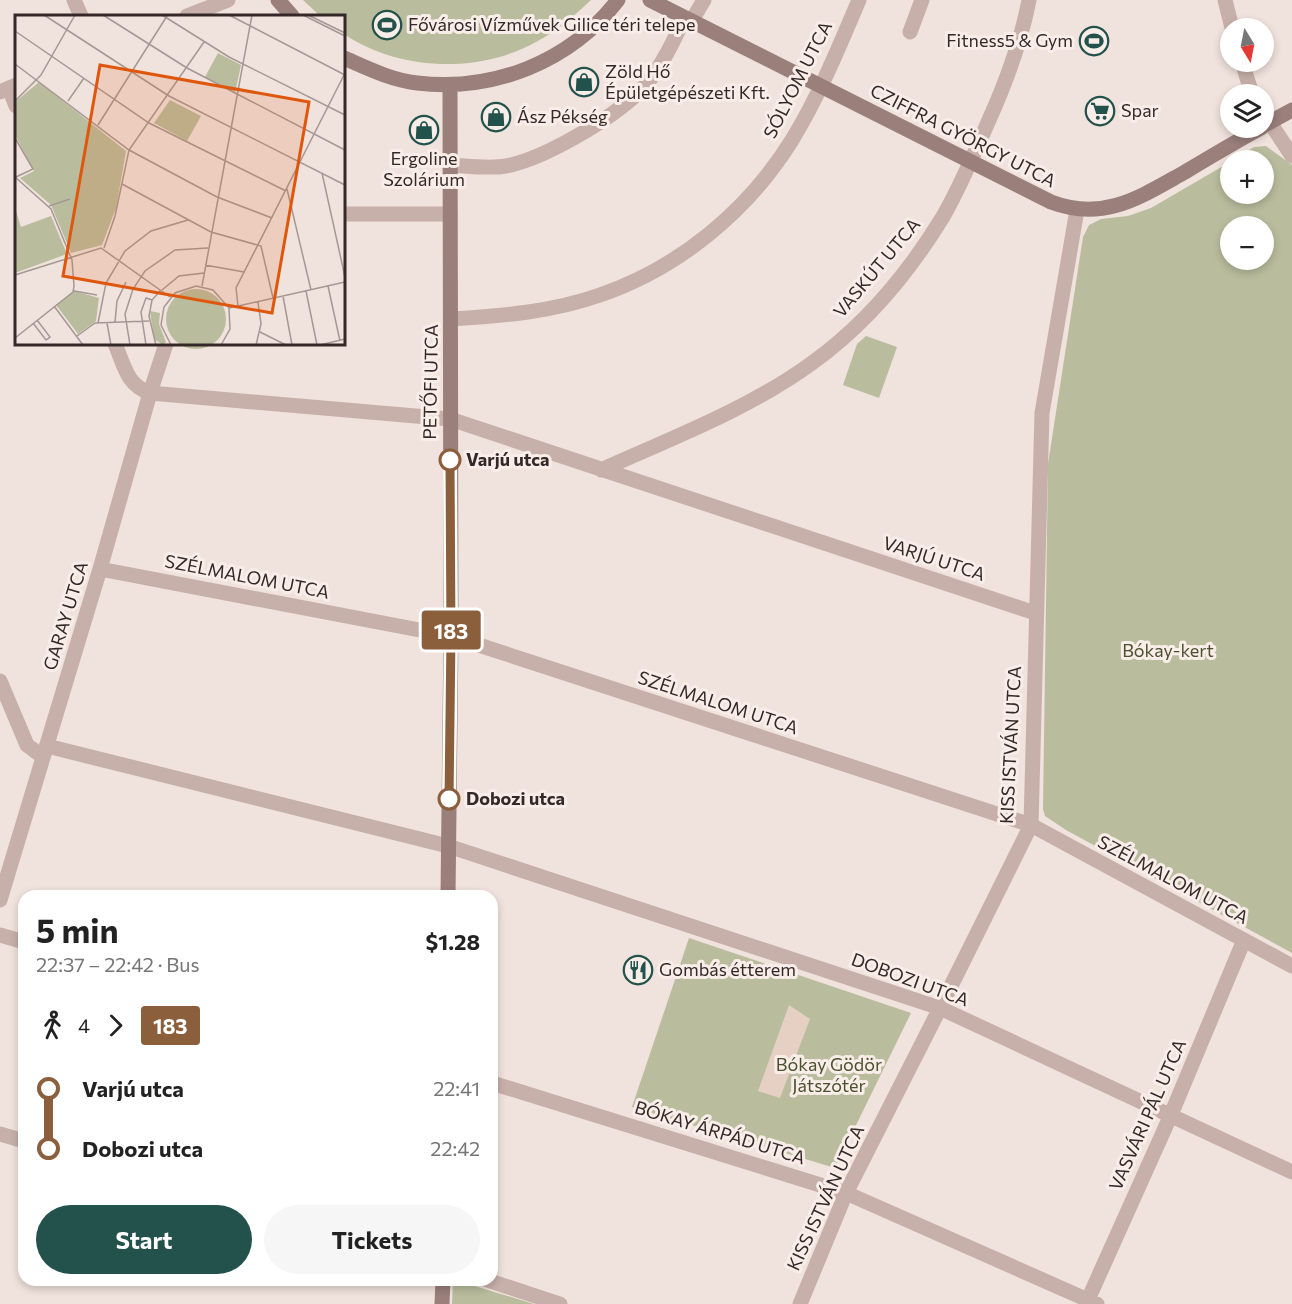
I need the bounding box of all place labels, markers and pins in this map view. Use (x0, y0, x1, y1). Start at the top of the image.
sports icon: Fővárosi Vízművek Gilice téri telepe (371, 9, 403, 41)
place label: Fővárosi Vízművek Gilice téri telepe (408, 13, 695, 35)
sports icon: Fitness5 & Gym (1078, 25, 1110, 57)
place label: Fitness5 & Gym (946, 29, 1073, 51)
place label: Zöld Hő Épületgépészeti Kft. (605, 60, 770, 103)
shop icon: Zöld Hő Épületgépészeti Kft. (568, 66, 600, 98)
supermarket icon: Spar (1084, 95, 1116, 127)
place label: Spar (1121, 99, 1159, 121)
shop icon: Ász Pékség (480, 101, 512, 133)
place label: Ász Pékség (517, 105, 608, 127)
shop icon: Ergoline Szolárium (408, 114, 440, 146)
place label: Ergoline Szolárium (383, 147, 465, 190)
place label: Varjú utca (466, 448, 549, 470)
marker: Varjú utca (439, 449, 461, 471)
place label: Dobozi utca (466, 787, 565, 809)
marker: Dobozi utca (438, 788, 460, 810)
restaurant icon: Gombás étterem (622, 954, 654, 986)
place label: Gombás étterem (659, 958, 796, 980)

